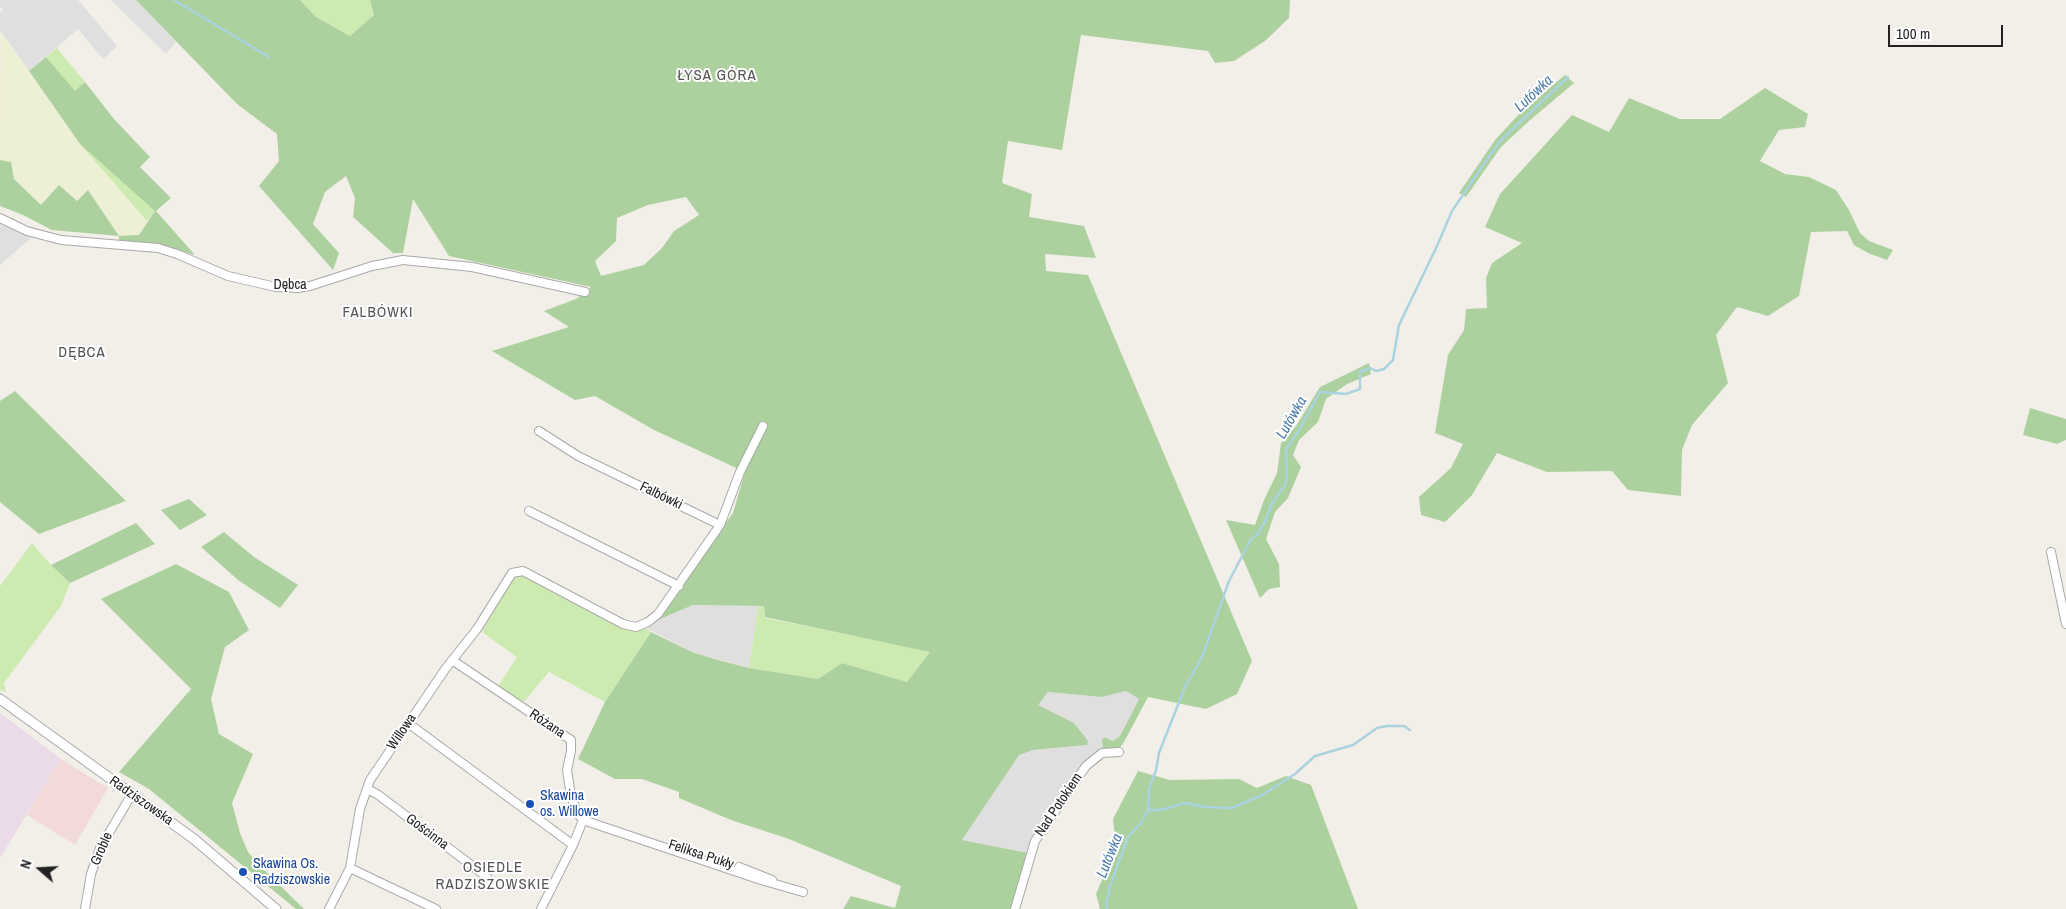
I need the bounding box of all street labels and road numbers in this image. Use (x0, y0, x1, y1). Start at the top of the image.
street label: Dębca (273, 277, 307, 293)
street label: Falbówki (637, 479, 685, 513)
street label: Różana (526, 706, 568, 742)
street label: Willowa (384, 711, 420, 753)
street label: Nad Potokiem (1032, 770, 1086, 840)
street label: Radziszowska (106, 773, 176, 829)
street label: Gościnna (402, 811, 452, 853)
street label: Groble (87, 830, 117, 868)
street label: Feliksa Pukły (666, 837, 736, 873)

